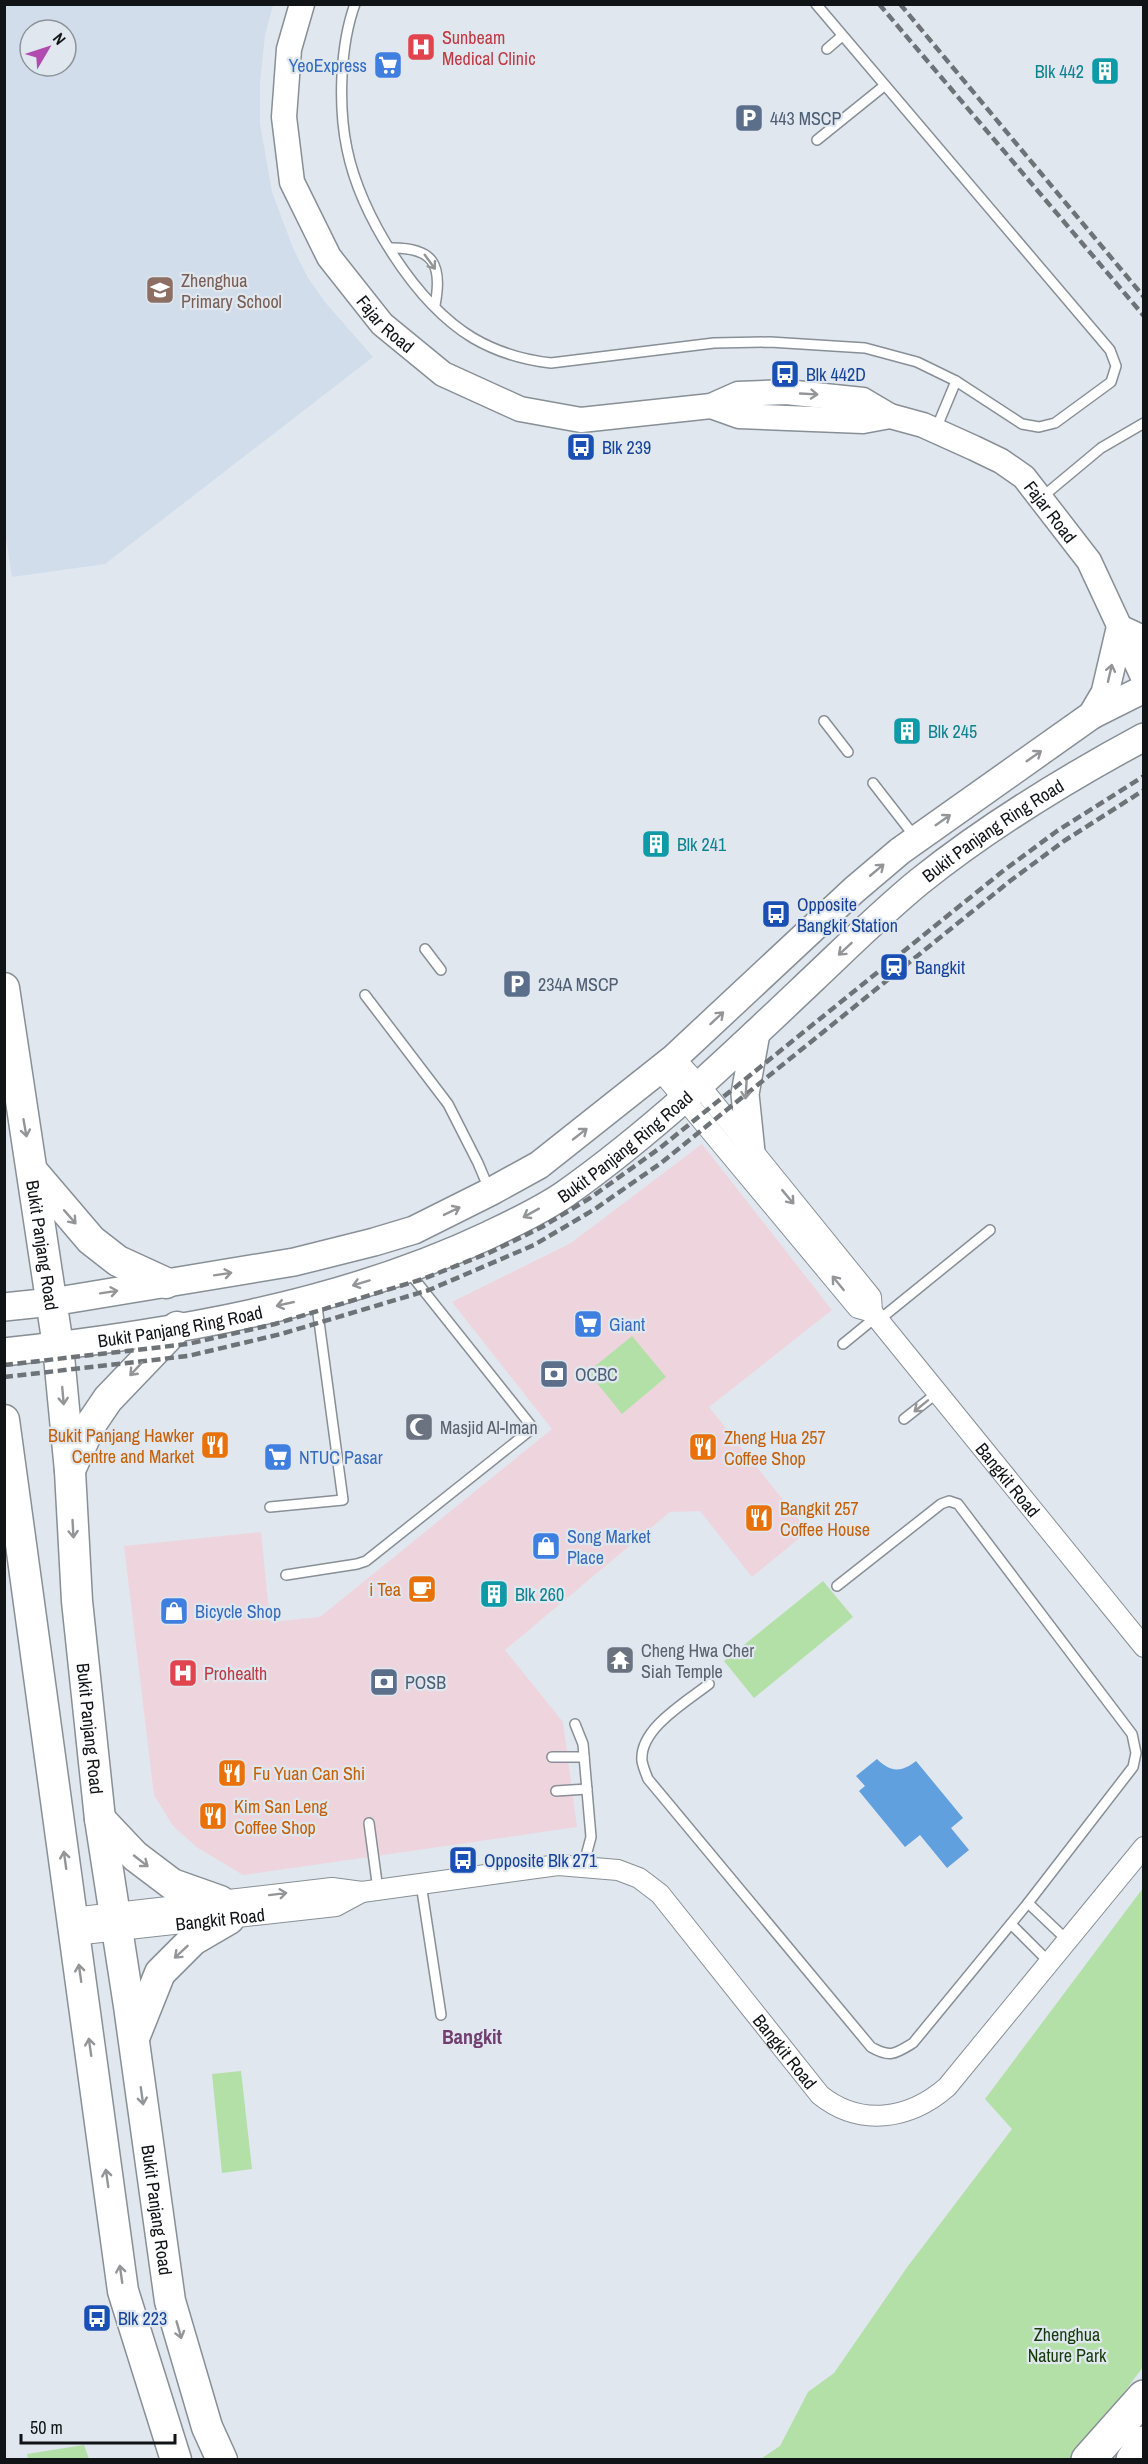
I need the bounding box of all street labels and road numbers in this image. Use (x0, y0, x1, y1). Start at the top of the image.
street label: Fajar Road (351, 290, 420, 358)
street label: Fajar Road (1019, 475, 1083, 548)
street label: Bukit Panjang Ring Road (916, 773, 1068, 888)
street label: Bukit Panjang Ring Road (552, 1085, 698, 1208)
street label: Bukit Panjang Road (21, 1178, 65, 1312)
street label: Bukit Panjang Ring Road (96, 1299, 265, 1353)
street label: Bangkit Road (970, 1437, 1046, 1522)
street label: Bukit Panjang Road (71, 1662, 110, 1795)
street label: Bangkit Road (174, 1901, 266, 1936)
street label: Bangkit Road (748, 2009, 823, 2094)
street label: Bukit Panjang Road (136, 2143, 179, 2277)

